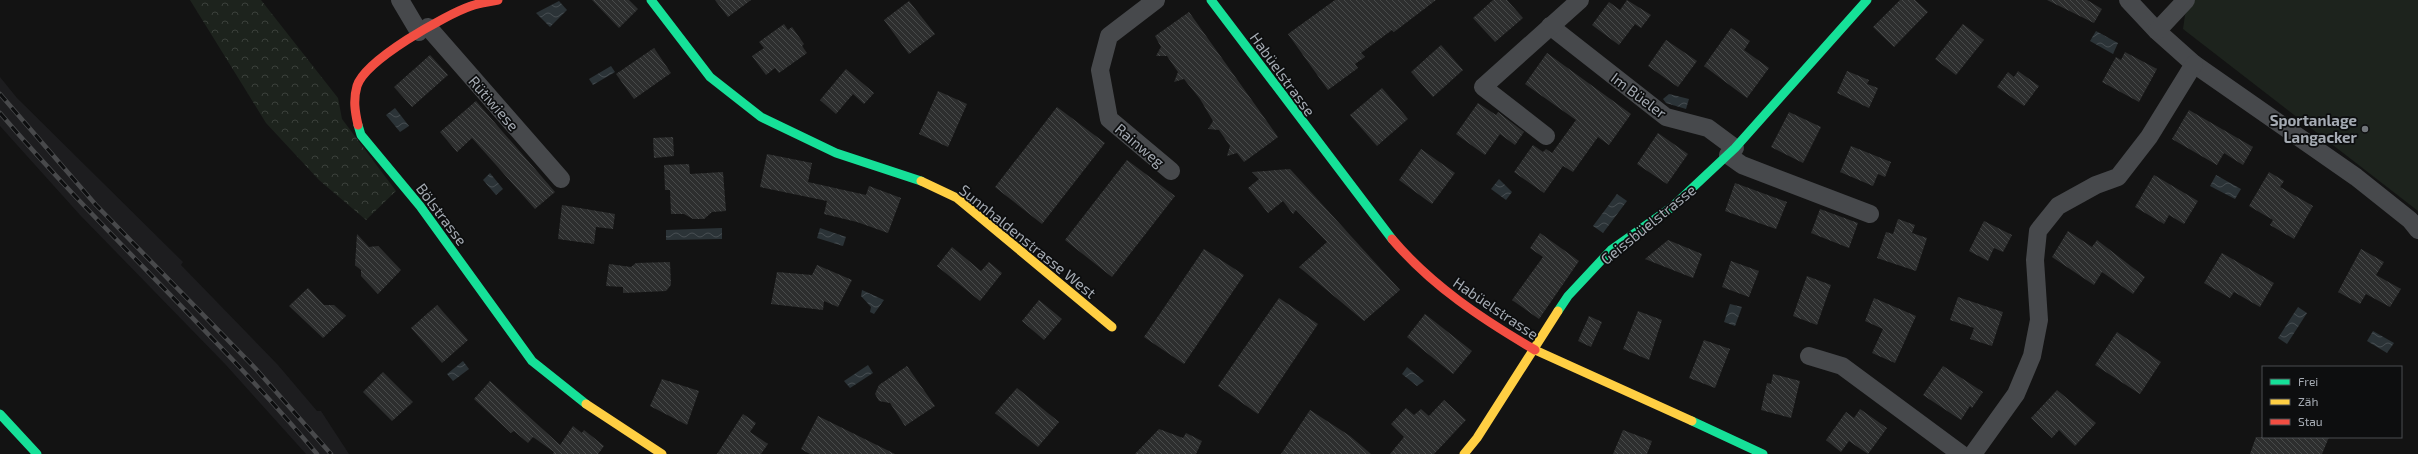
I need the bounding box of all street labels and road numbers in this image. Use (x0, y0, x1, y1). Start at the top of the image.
street label: Habüelstrasse (1247, 29, 1319, 119)
street label: Im Büeler (1608, 68, 1670, 122)
street label: Rütiwiese (465, 72, 523, 134)
street label: Rainweg (1112, 119, 1169, 171)
street label: Bölstrasse (413, 179, 471, 249)
street label: Sunnhaldenstrasse West (956, 180, 1100, 302)
street label: Geissbüelstrasse (1597, 180, 1699, 268)
street label: Habüelstrasse (1450, 273, 1542, 343)

